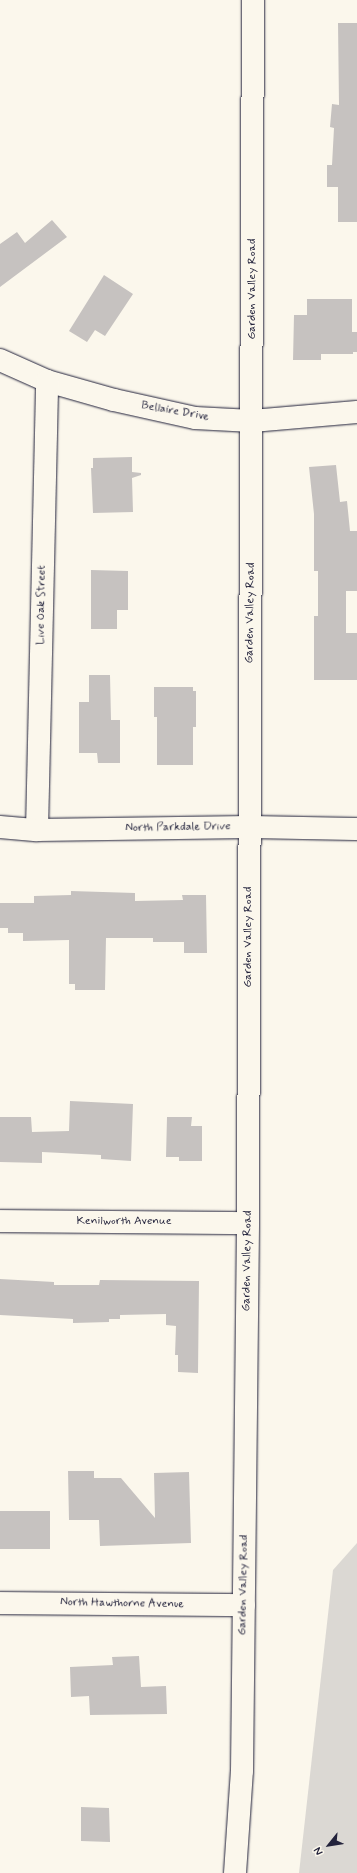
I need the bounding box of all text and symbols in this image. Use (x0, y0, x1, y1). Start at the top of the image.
street label: Garden Valley Road (246, 241, 260, 337)
street label: Bellaire Drive (140, 399, 210, 425)
street label: Live Oak Street (34, 564, 50, 646)
street label: Garden Valley Road (243, 565, 259, 661)
street label: North Parkdale Drive (126, 820, 230, 836)
street label: Garden Valley Road (242, 889, 256, 985)
street label: Garden Valley Road (240, 1213, 256, 1309)
street label: Kenilworth Avenue (76, 1215, 172, 1229)
street label: Garden Valley Road (236, 1537, 252, 1633)
street label: North Hawthorne Avenue (59, 1596, 185, 1612)
north arrow (309, 1825, 349, 1865)
text: N (311, 1844, 327, 1858)

